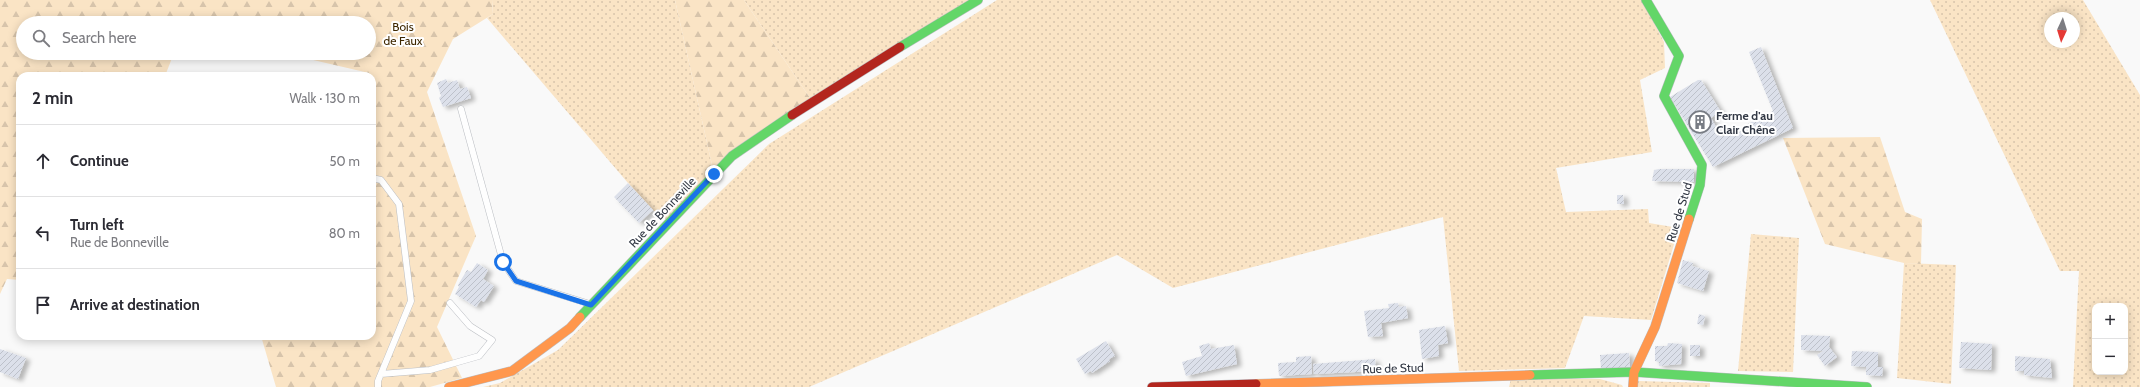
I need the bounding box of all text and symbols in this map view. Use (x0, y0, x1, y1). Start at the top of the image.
north arrow (2044, 12, 2080, 48)
search box (16, 16, 376, 60)
park label: Bois de Faux (384, 19, 423, 48)
icon: search (30, 27, 52, 49)
text: Search here (62, 29, 137, 47)
text: 2 min (32, 88, 73, 108)
text: Walk · 130 m (289, 90, 360, 106)
place label: Ferme d'au Clair Chêne (1716, 108, 1775, 137)
building icon: Ferme d'au Clair Chêne (1687, 109, 1713, 135)
icon: ahead (32, 150, 54, 172)
text: Continue (70, 152, 129, 170)
text: 50 m (330, 153, 360, 169)
route end (705, 165, 723, 183)
street label: Rue de Bonneville (625, 174, 699, 250)
street label: Rue de Stud (1663, 180, 1695, 244)
text: Turn left (70, 216, 124, 234)
icon: left (32, 222, 54, 244)
text: 80 m (329, 225, 360, 241)
text: Rue de Bonneville (70, 234, 169, 250)
route start (494, 253, 512, 271)
icon: arrive (32, 294, 54, 316)
text: Arrive at destination (70, 296, 200, 314)
map controls (2092, 303, 2128, 375)
button: + (2092, 303, 2128, 339)
button: − (2092, 339, 2128, 375)
street label: Rue de Stud (1362, 359, 1424, 377)

